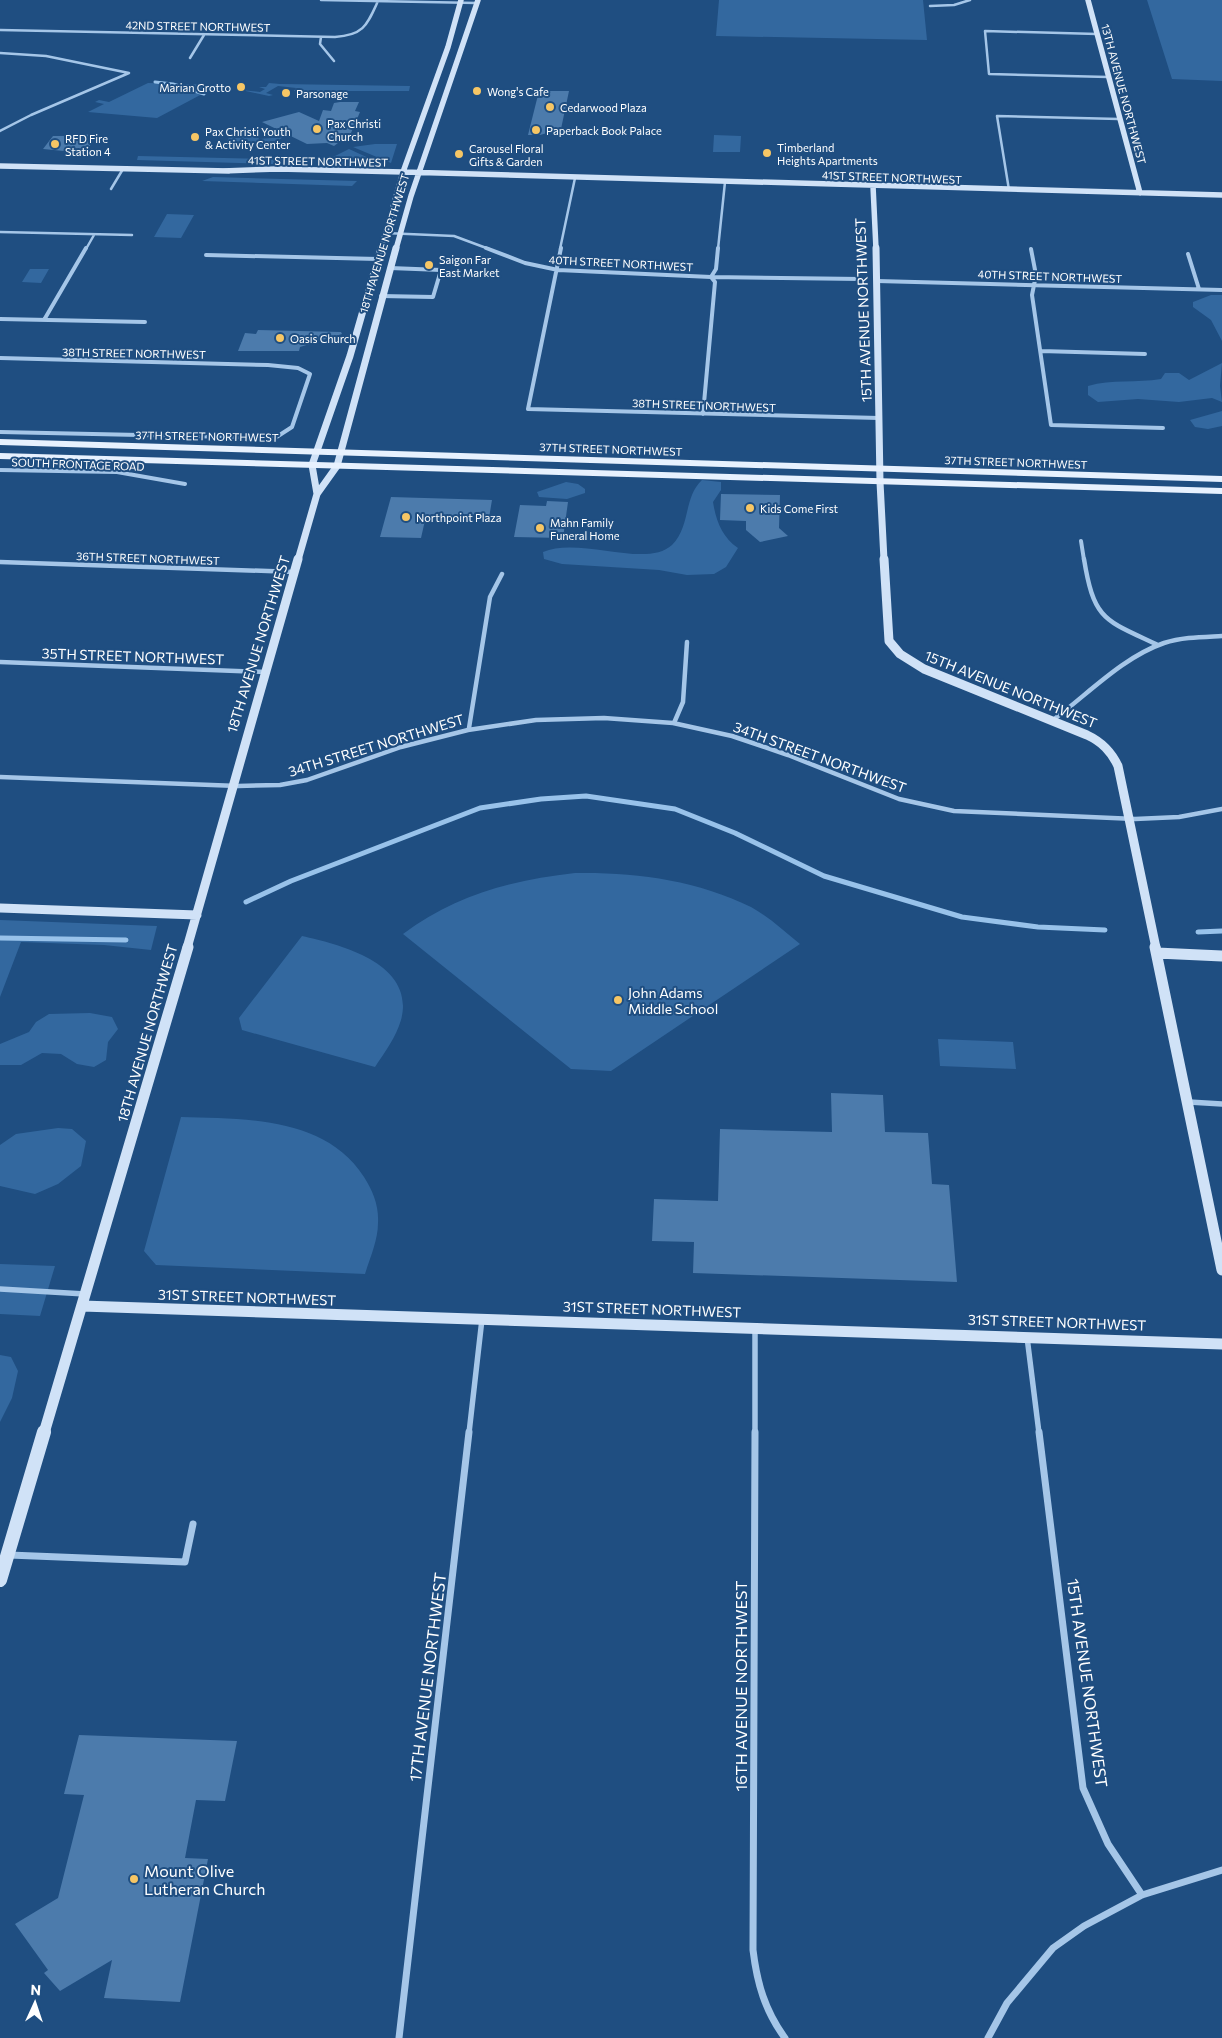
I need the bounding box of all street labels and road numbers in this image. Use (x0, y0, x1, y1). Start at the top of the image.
street label: 42ND STREET NORTHWEST (125, 18, 271, 34)
street label: 13TH AVENUE NORTHWEST (1099, 22, 1149, 166)
street label: 41ST STREET NORTHWEST (248, 153, 388, 169)
street label: 41ST STREET NORTHWEST (822, 168, 962, 186)
street label: 18TH AVENUE NORTHWEST (357, 172, 411, 314)
street label: 15TH AVENUE NORTHWEST (851, 218, 875, 402)
street label: 40TH STREET NORTHWEST (548, 253, 694, 273)
street label: 40TH STREET NORTHWEST (978, 267, 1122, 285)
street label: 38TH STREET NORTHWEST (62, 345, 206, 361)
street label: 38TH STREET NORTHWEST (632, 396, 776, 414)
street label: 37TH STREET NORTHWEST (135, 428, 279, 444)
street label: 37TH STREET NORTHWEST (539, 440, 683, 458)
street label: 37TH STREET NORTHWEST (944, 453, 1088, 471)
street label: SOUTH FRONTAGE ROAD (11, 455, 145, 473)
street label: 36TH STREET NORTHWEST (76, 549, 220, 567)
street label: 18TH AVENUE NORTHWEST (223, 553, 293, 735)
street label: 35TH STREET NORTHWEST (41, 644, 225, 668)
street label: 15TH AVENUE NORTHWEST (922, 647, 1100, 731)
street label: 34TH STREET NORTHWEST (286, 710, 466, 780)
street label: 34TH STREET NORTHWEST (731, 718, 909, 796)
street label: 18TH AVENUE NORTHWEST (113, 942, 181, 1124)
street label: 31ST STREET NORTHWEST (158, 1285, 337, 1309)
street label: 31ST STREET NORTHWEST (563, 1297, 742, 1321)
street label: 31ST STREET NORTHWEST (968, 1310, 1147, 1334)
street label: 17TH AVENUE NORTHWEST (405, 1571, 449, 1783)
street label: 15TH AVENUE NORTHWEST (1064, 1577, 1112, 1789)
street label: 16TH AVENUE NORTHWEST (731, 1581, 750, 1791)

